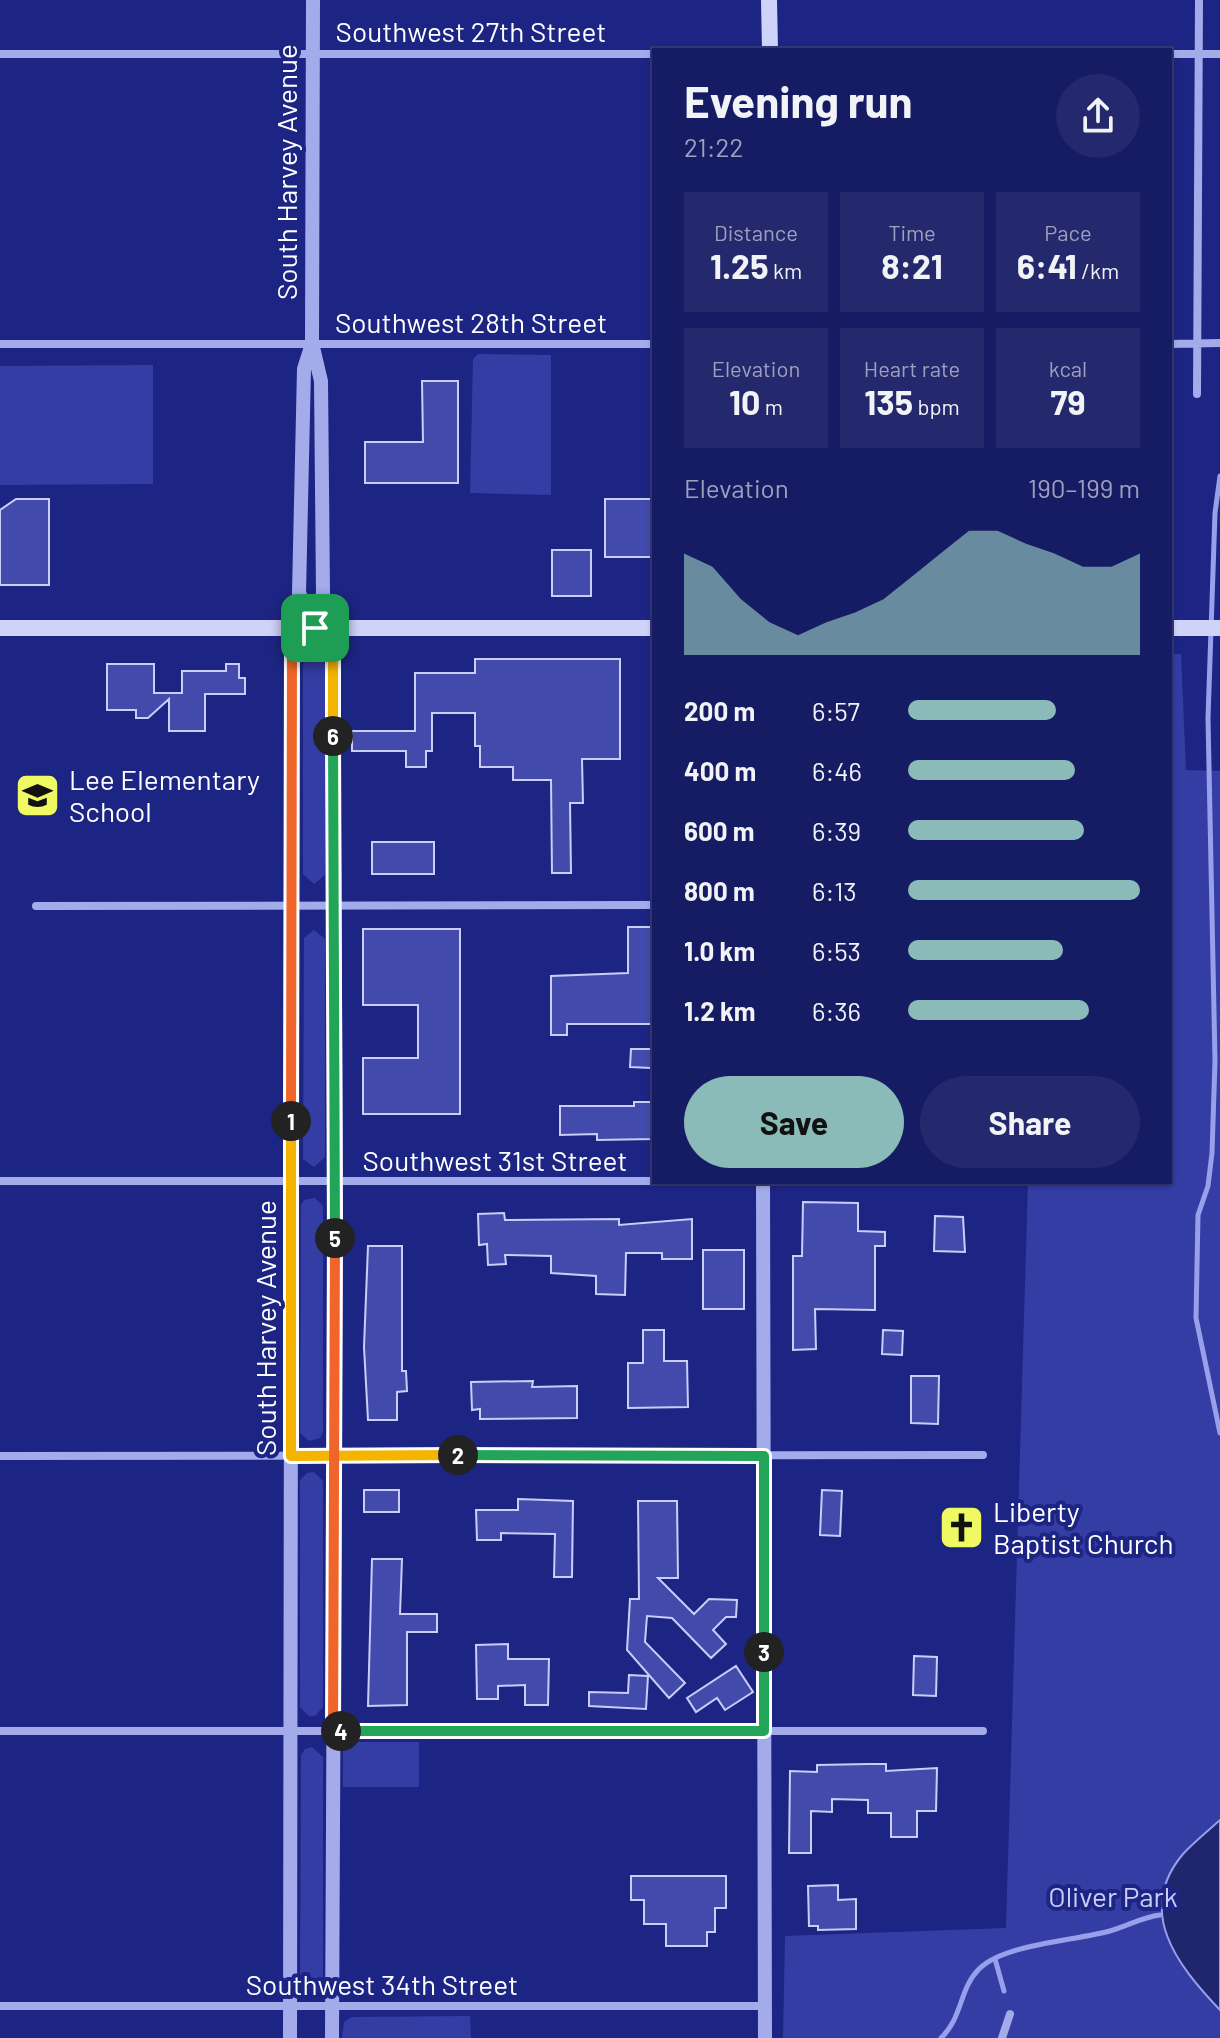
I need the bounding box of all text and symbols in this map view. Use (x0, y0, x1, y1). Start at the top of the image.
street label: Southwest 27th Street (336, 14, 606, 48)
street label: South Harvey Avenue (269, 44, 303, 300)
text: Evening run (684, 74, 913, 127)
button: share (1056, 74, 1140, 158)
text: 21:22 (684, 131, 743, 162)
text: Distance (714, 219, 798, 245)
text: Time (888, 219, 936, 245)
text: Pace (1044, 219, 1092, 245)
text: 1.25 (710, 245, 768, 286)
text: 8:21 (881, 245, 943, 286)
text: 6:41 (1017, 245, 1077, 286)
text: km (768, 257, 802, 283)
text: /km (1077, 257, 1119, 283)
street label: Southwest 28th Street (335, 305, 607, 339)
text: Elevation (712, 355, 800, 381)
text: Heart rate (864, 355, 960, 381)
text: kcal (1049, 355, 1087, 381)
text: 10 (729, 381, 760, 422)
text: 135 (864, 381, 913, 422)
text: 79 (1051, 381, 1085, 422)
text: m (760, 393, 783, 419)
text: bpm (913, 393, 960, 419)
text: Elevation (684, 472, 789, 503)
text: 190–199 m (1028, 472, 1140, 503)
pin (281, 594, 349, 662)
icon: arrive (293, 606, 337, 650)
text: 200 m (684, 695, 755, 726)
text: 6:57 (812, 695, 860, 726)
pin: 6 (313, 716, 353, 756)
text: 6 (327, 723, 339, 749)
text: 400 m (684, 755, 756, 786)
text: 6:46 (812, 755, 862, 786)
place label: Lee Elementary School (69, 762, 260, 828)
school or university icon: Lee Elementary School (14, 771, 62, 819)
text: 600 m (684, 815, 755, 846)
text: 6:39 (812, 815, 861, 846)
text: 800 m (684, 875, 755, 906)
text: 6:13 (812, 875, 857, 906)
text: 1.0 km (684, 935, 755, 966)
text: 6:53 (812, 935, 861, 966)
text: 1.2 km (684, 995, 756, 1026)
text: 6:36 (812, 995, 861, 1026)
button: Save (684, 1076, 904, 1168)
button: Share (920, 1076, 1140, 1168)
pin: 1 (271, 1101, 311, 1141)
text: 1 (287, 1108, 295, 1134)
street label: Southwest 31st Street (363, 1143, 627, 1177)
street label: South Harvey Avenue (248, 1200, 282, 1456)
pin: 5 (315, 1218, 355, 1258)
text: 5 (329, 1225, 341, 1251)
pin: 2 (438, 1435, 478, 1475)
text: 2 (452, 1442, 464, 1468)
place label: Liberty Baptist Church (993, 1494, 1174, 1560)
church icon: Liberty Baptist Church (938, 1503, 986, 1551)
pin: 3 (744, 1632, 784, 1672)
text: 3 (758, 1639, 770, 1665)
pin: 4 (321, 1711, 361, 1751)
text: 4 (334, 1718, 348, 1744)
park label: Oliver Park (1048, 1879, 1178, 1913)
street label: Southwest 34th Street (246, 1967, 518, 2001)

